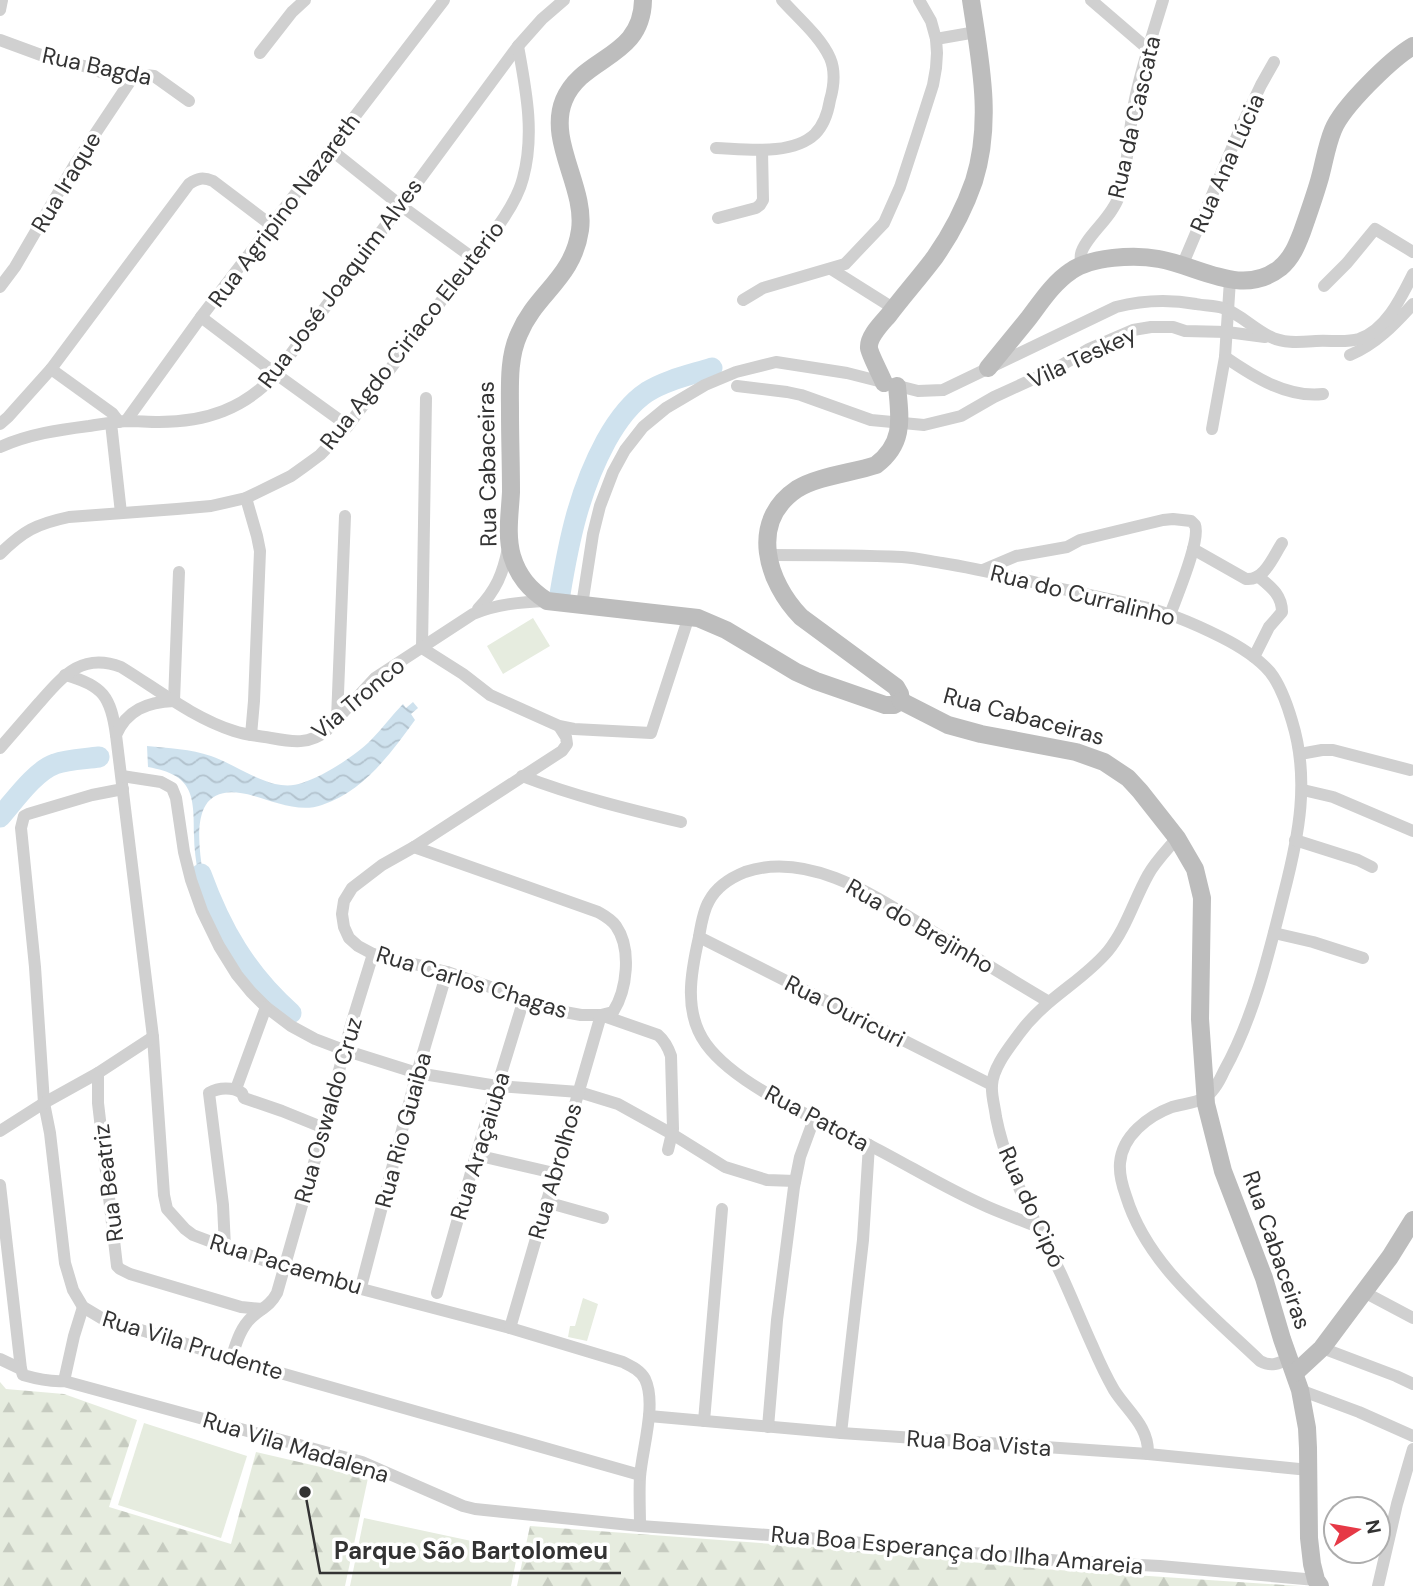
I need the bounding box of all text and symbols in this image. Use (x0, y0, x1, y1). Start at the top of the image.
street label: Rua da Cascata (1101, 33, 1167, 201)
street label: Rua Bagda (40, 40, 154, 92)
street label: Rua Ana Lúcia (1183, 89, 1271, 237)
street label: Rua Agripino Nazareth (201, 107, 367, 313)
street label: Rua Iraque (24, 126, 108, 238)
street label: Rua José Joaquim Alves (251, 172, 429, 394)
street label: Rua Agdo Ciriaco Eleuterio (313, 214, 511, 456)
street label: Vila Teskey (1023, 319, 1141, 395)
street label: Rua Cabaceiras (471, 381, 503, 547)
street label: Rua do Curralinho (987, 558, 1179, 632)
street label: Via Tronco (305, 650, 411, 746)
street label: Rua Cabaceiras (940, 680, 1108, 752)
street label: Rua do Brejinho (841, 872, 999, 980)
street label: Rua Carlos Chagas (373, 939, 571, 1025)
street label: Rua Ouricuri (780, 968, 910, 1054)
street label: Rua Oswaldo Cruz (287, 1014, 369, 1206)
street label: Rua Rio Guaiba (368, 1049, 438, 1211)
street label: Rua Araçaiuba (443, 1068, 517, 1224)
street label: Rua Patota (760, 1078, 874, 1158)
street label: Rua Abrolhos (521, 1099, 589, 1243)
street label: Rua Beatriz (86, 1123, 130, 1243)
street label: Rua do Cipó (992, 1142, 1072, 1272)
street label: Rua Cabaceiras (1236, 1167, 1318, 1333)
street label: Rua Pacaembu (206, 1227, 366, 1301)
street label: Rua Vila Prudente (99, 1303, 287, 1387)
street label: Rua Vila Madalena (199, 1404, 393, 1490)
street label: Rua Boa Vista (906, 1423, 1052, 1463)
north arrow (1322, 1495, 1392, 1565)
text: N (1360, 1518, 1387, 1536)
street label: Rua Boa Esperança do Ilha Amareia (770, 1519, 1144, 1581)
callout: Parque São Bartolomeu (320, 1528, 621, 1573)
text: Parque São Bartolomeu (334, 1535, 608, 1566)

